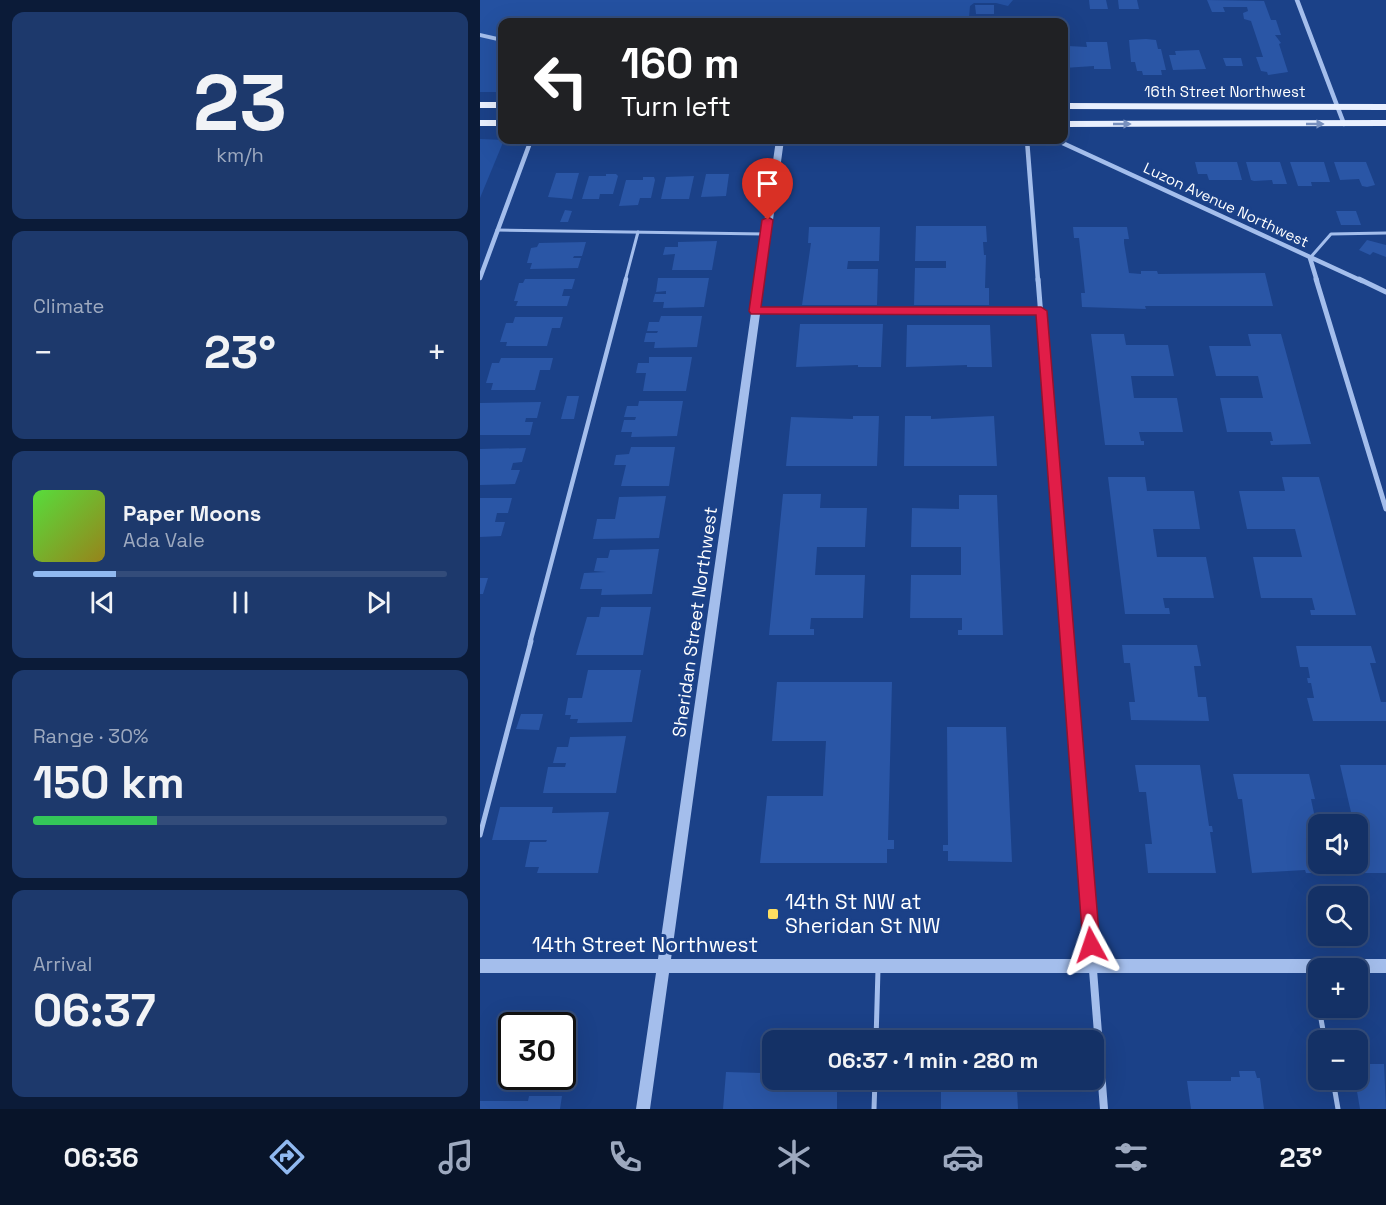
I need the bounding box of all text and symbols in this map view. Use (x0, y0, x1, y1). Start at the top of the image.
text: 160 m (621, 37, 740, 90)
icon: left (522, 42, 600, 120)
text: 23 (193, 53, 287, 153)
street label: 16th Street Northwest (1144, 82, 1306, 101)
text: Turn left (621, 89, 731, 124)
one-way arrow (1113, 119, 1132, 129)
one-way arrow (1305, 119, 1324, 129)
text: km/h (216, 142, 264, 168)
pin (742, 158, 793, 220)
street label: Luzon Avenue Northwest (1141, 158, 1312, 251)
icon: arrive (751, 167, 784, 200)
text: Climate (33, 293, 104, 319)
text: 23° (204, 324, 276, 381)
text: − (33, 332, 53, 374)
text: + (427, 332, 447, 374)
text: Paper Moons (123, 499, 261, 527)
street label: Sheridan Street Northwest (667, 505, 722, 739)
text: Ada Vale (123, 527, 205, 553)
icon: previous (86, 586, 119, 619)
icon: pause (224, 586, 257, 619)
icon: next (362, 586, 395, 619)
text: Range · 30% (33, 723, 148, 749)
text: 150 km (33, 754, 185, 811)
map controls (1308, 814, 1368, 1090)
button: sound (1308, 814, 1368, 874)
button: search (1308, 886, 1368, 946)
place label: 14th St NW at Sheridan St NW (785, 888, 940, 939)
marker: 14th St NW at Sheridan St NW (766, 907, 780, 921)
position arrow (1059, 913, 1123, 977)
street label: 14th Street Northwest (532, 931, 758, 958)
text: Arrival (33, 951, 92, 977)
button: + (1308, 958, 1368, 1018)
text: 06:37 (33, 982, 156, 1039)
speed limit sign: 30 (498, 1012, 576, 1090)
button: − (1308, 1030, 1368, 1090)
text: 06:37 · 1 min · 280 m (828, 1046, 1038, 1074)
icon: directions (266, 1136, 308, 1178)
icon: music (435, 1136, 477, 1178)
icon: phone (604, 1136, 646, 1178)
icon: climate (773, 1136, 815, 1178)
icon: car (942, 1136, 984, 1178)
icon: filters (1110, 1136, 1152, 1178)
text: 06:36 (63, 1140, 139, 1175)
text: 23° (1279, 1140, 1322, 1175)

